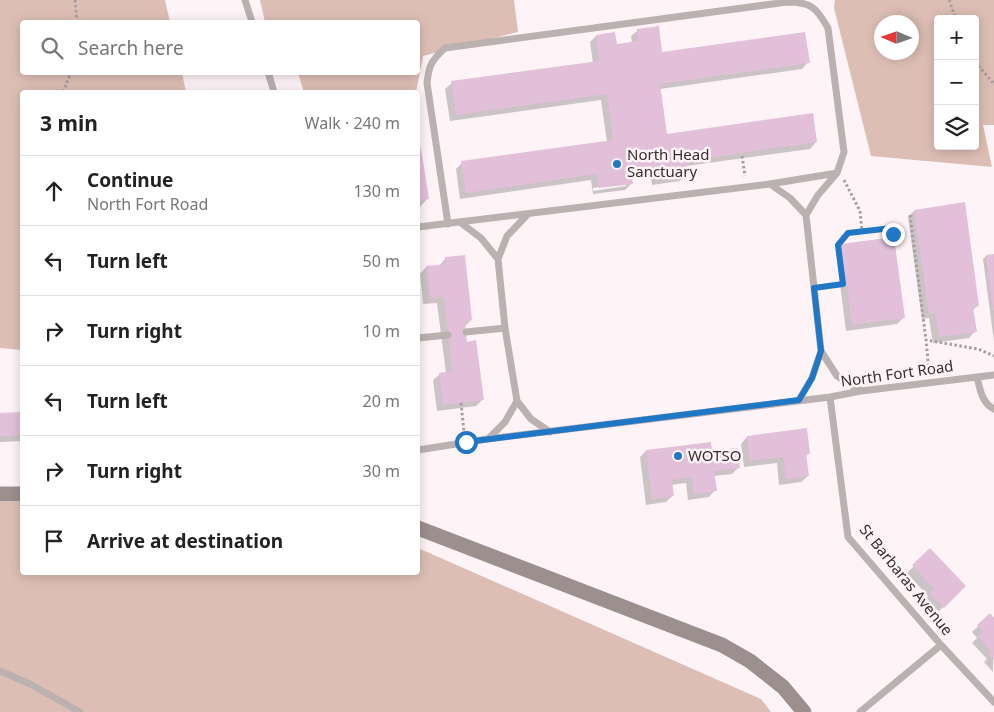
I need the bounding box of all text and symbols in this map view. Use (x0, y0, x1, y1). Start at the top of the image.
north arrow (874, 15, 919, 60)
map controls (934, 15, 979, 150)
button: + (934, 15, 979, 60)
search box (20, 20, 420, 75)
icon: search (38, 34, 66, 62)
text: Search here (78, 35, 184, 61)
button: − (934, 60, 979, 105)
button: layers (934, 105, 979, 150)
text: 3 min (40, 109, 98, 137)
text: Walk · 240 m (305, 112, 400, 134)
place label: North Head Sanctuary (627, 144, 709, 181)
marker: North Head Sanctuary (611, 158, 623, 170)
text: Continue (87, 167, 173, 193)
icon: ahead (40, 177, 68, 205)
text: 130 m (353, 180, 400, 202)
text: North Fort Road (87, 193, 208, 215)
route end (882, 223, 905, 246)
icon: left (40, 247, 68, 275)
text: Turn left (87, 248, 168, 274)
text: 50 m (363, 250, 400, 272)
icon: right (40, 317, 68, 345)
text: Turn right (87, 318, 182, 344)
text: 10 m (363, 320, 400, 342)
street label: North Fort Road (839, 355, 955, 391)
icon: left (40, 387, 68, 415)
text: Turn left (87, 388, 168, 414)
text: 20 m (363, 390, 400, 412)
route start (455, 431, 478, 454)
place label: WOTSO (688, 445, 741, 465)
marker: WOTSO (672, 450, 684, 462)
icon: right (40, 457, 68, 485)
text: Turn right (87, 458, 182, 484)
text: 30 m (363, 460, 400, 482)
street label: St Barbaras Avenue (856, 520, 958, 639)
icon: arrive (40, 527, 68, 555)
text: Arrive at destination (87, 528, 283, 554)

